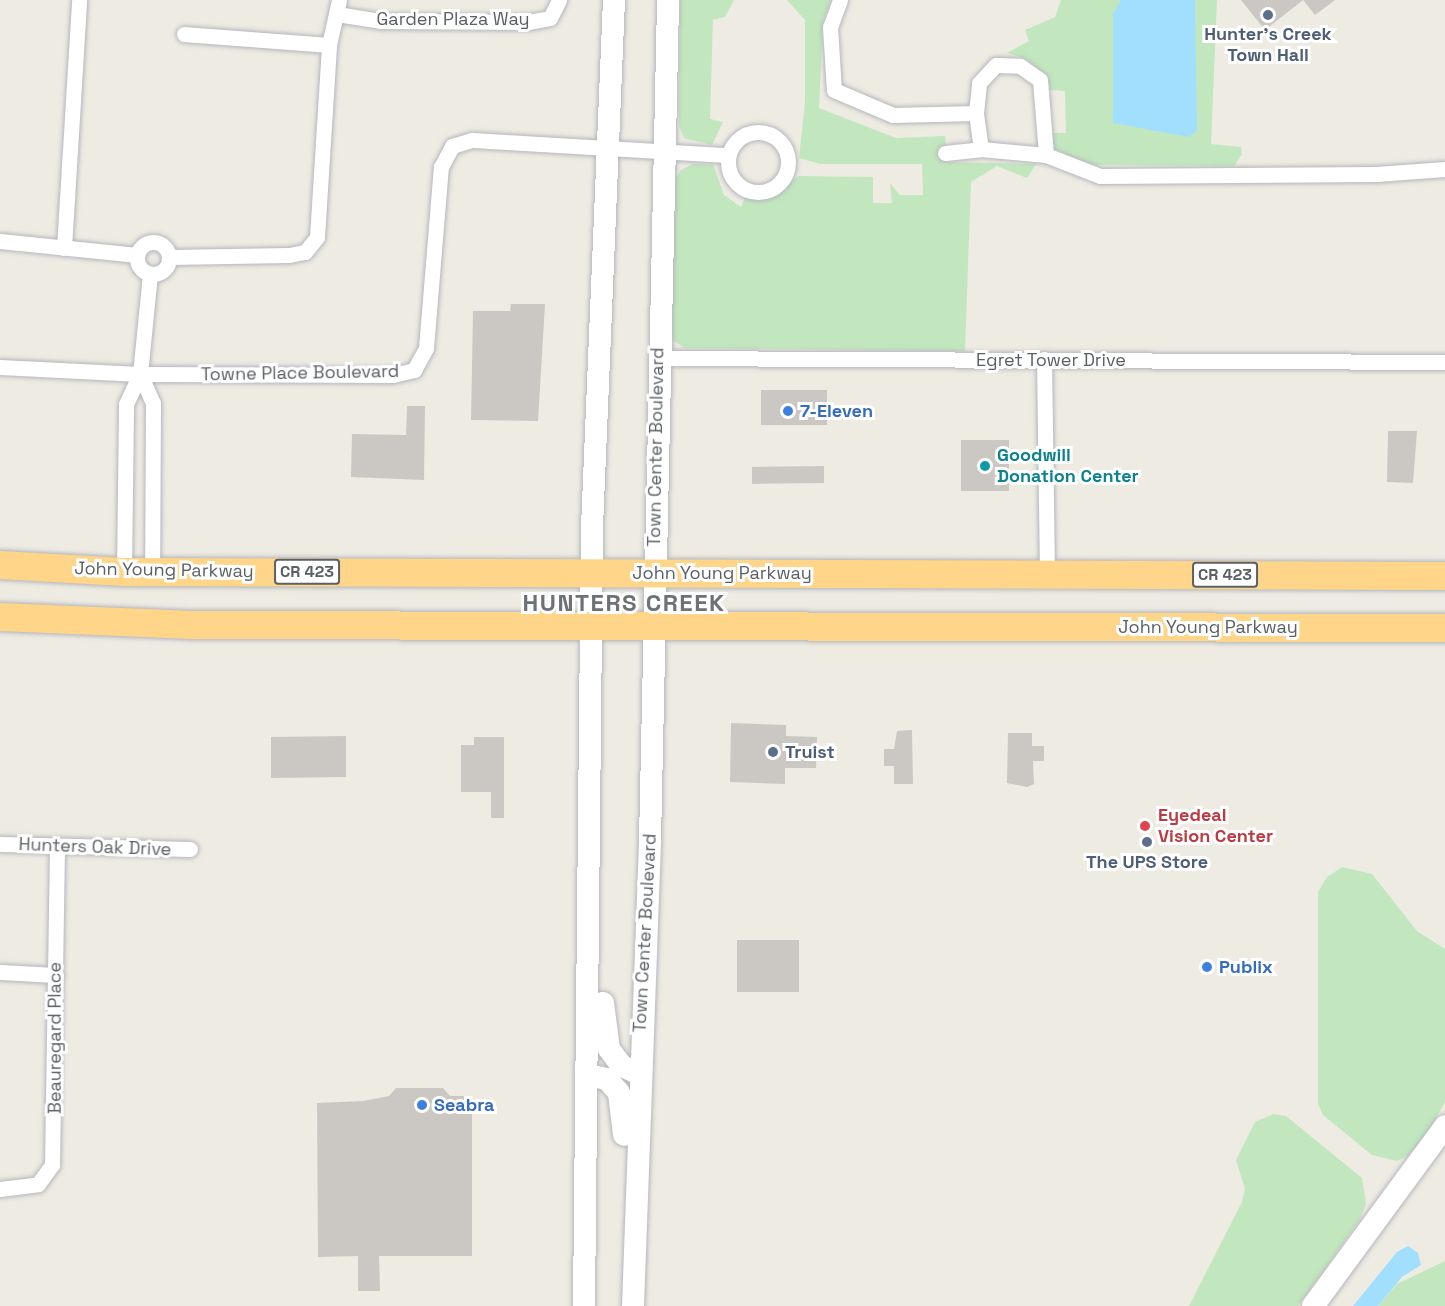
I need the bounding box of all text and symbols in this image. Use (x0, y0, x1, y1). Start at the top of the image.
street label: Garden Plaza Way (376, 8, 530, 30)
marker: Hunter's Creek Town Hall (1261, 8, 1275, 22)
place label: Hunter's Creek Town Hall (1204, 24, 1332, 66)
street label: Town Center Boulevard (643, 347, 669, 547)
street label: Egret Tower Drive (976, 349, 1126, 371)
street label: Towne Place Boulevard (201, 360, 399, 386)
place label: 7-Eleven (800, 400, 873, 422)
marker: 7-Eleven (781, 404, 795, 418)
place label: Goodwill Donation Center (997, 445, 1139, 488)
marker: Goodwill Donation Center (978, 459, 992, 473)
street label: John Young Parkway (74, 558, 254, 582)
road number: CR 423 (274, 559, 340, 585)
street label: John Young Parkway (632, 562, 812, 584)
road number: CR 423 (1192, 562, 1258, 588)
district label: HUNTERS CREEK (523, 589, 725, 617)
street label: John Young Parkway (1118, 616, 1298, 638)
place label: Truist (785, 741, 835, 763)
marker: Truist (766, 745, 780, 759)
place label: Eyedeal Vision Center (1158, 805, 1273, 848)
marker: Eyedeal Vision Center (1136, 817, 1154, 835)
street label: Town Center Boulevard (629, 833, 661, 1033)
street label: Hunters Oak Drive (18, 834, 172, 860)
marker: The UPS Store (1140, 835, 1154, 849)
place label: The UPS Store (1086, 851, 1208, 873)
place label: Publix (1219, 956, 1273, 978)
marker: Publix (1200, 960, 1214, 974)
street label: Beauregard Place (44, 962, 66, 1114)
place label: Seabra (434, 1094, 494, 1116)
marker: Seabra (415, 1098, 429, 1112)

